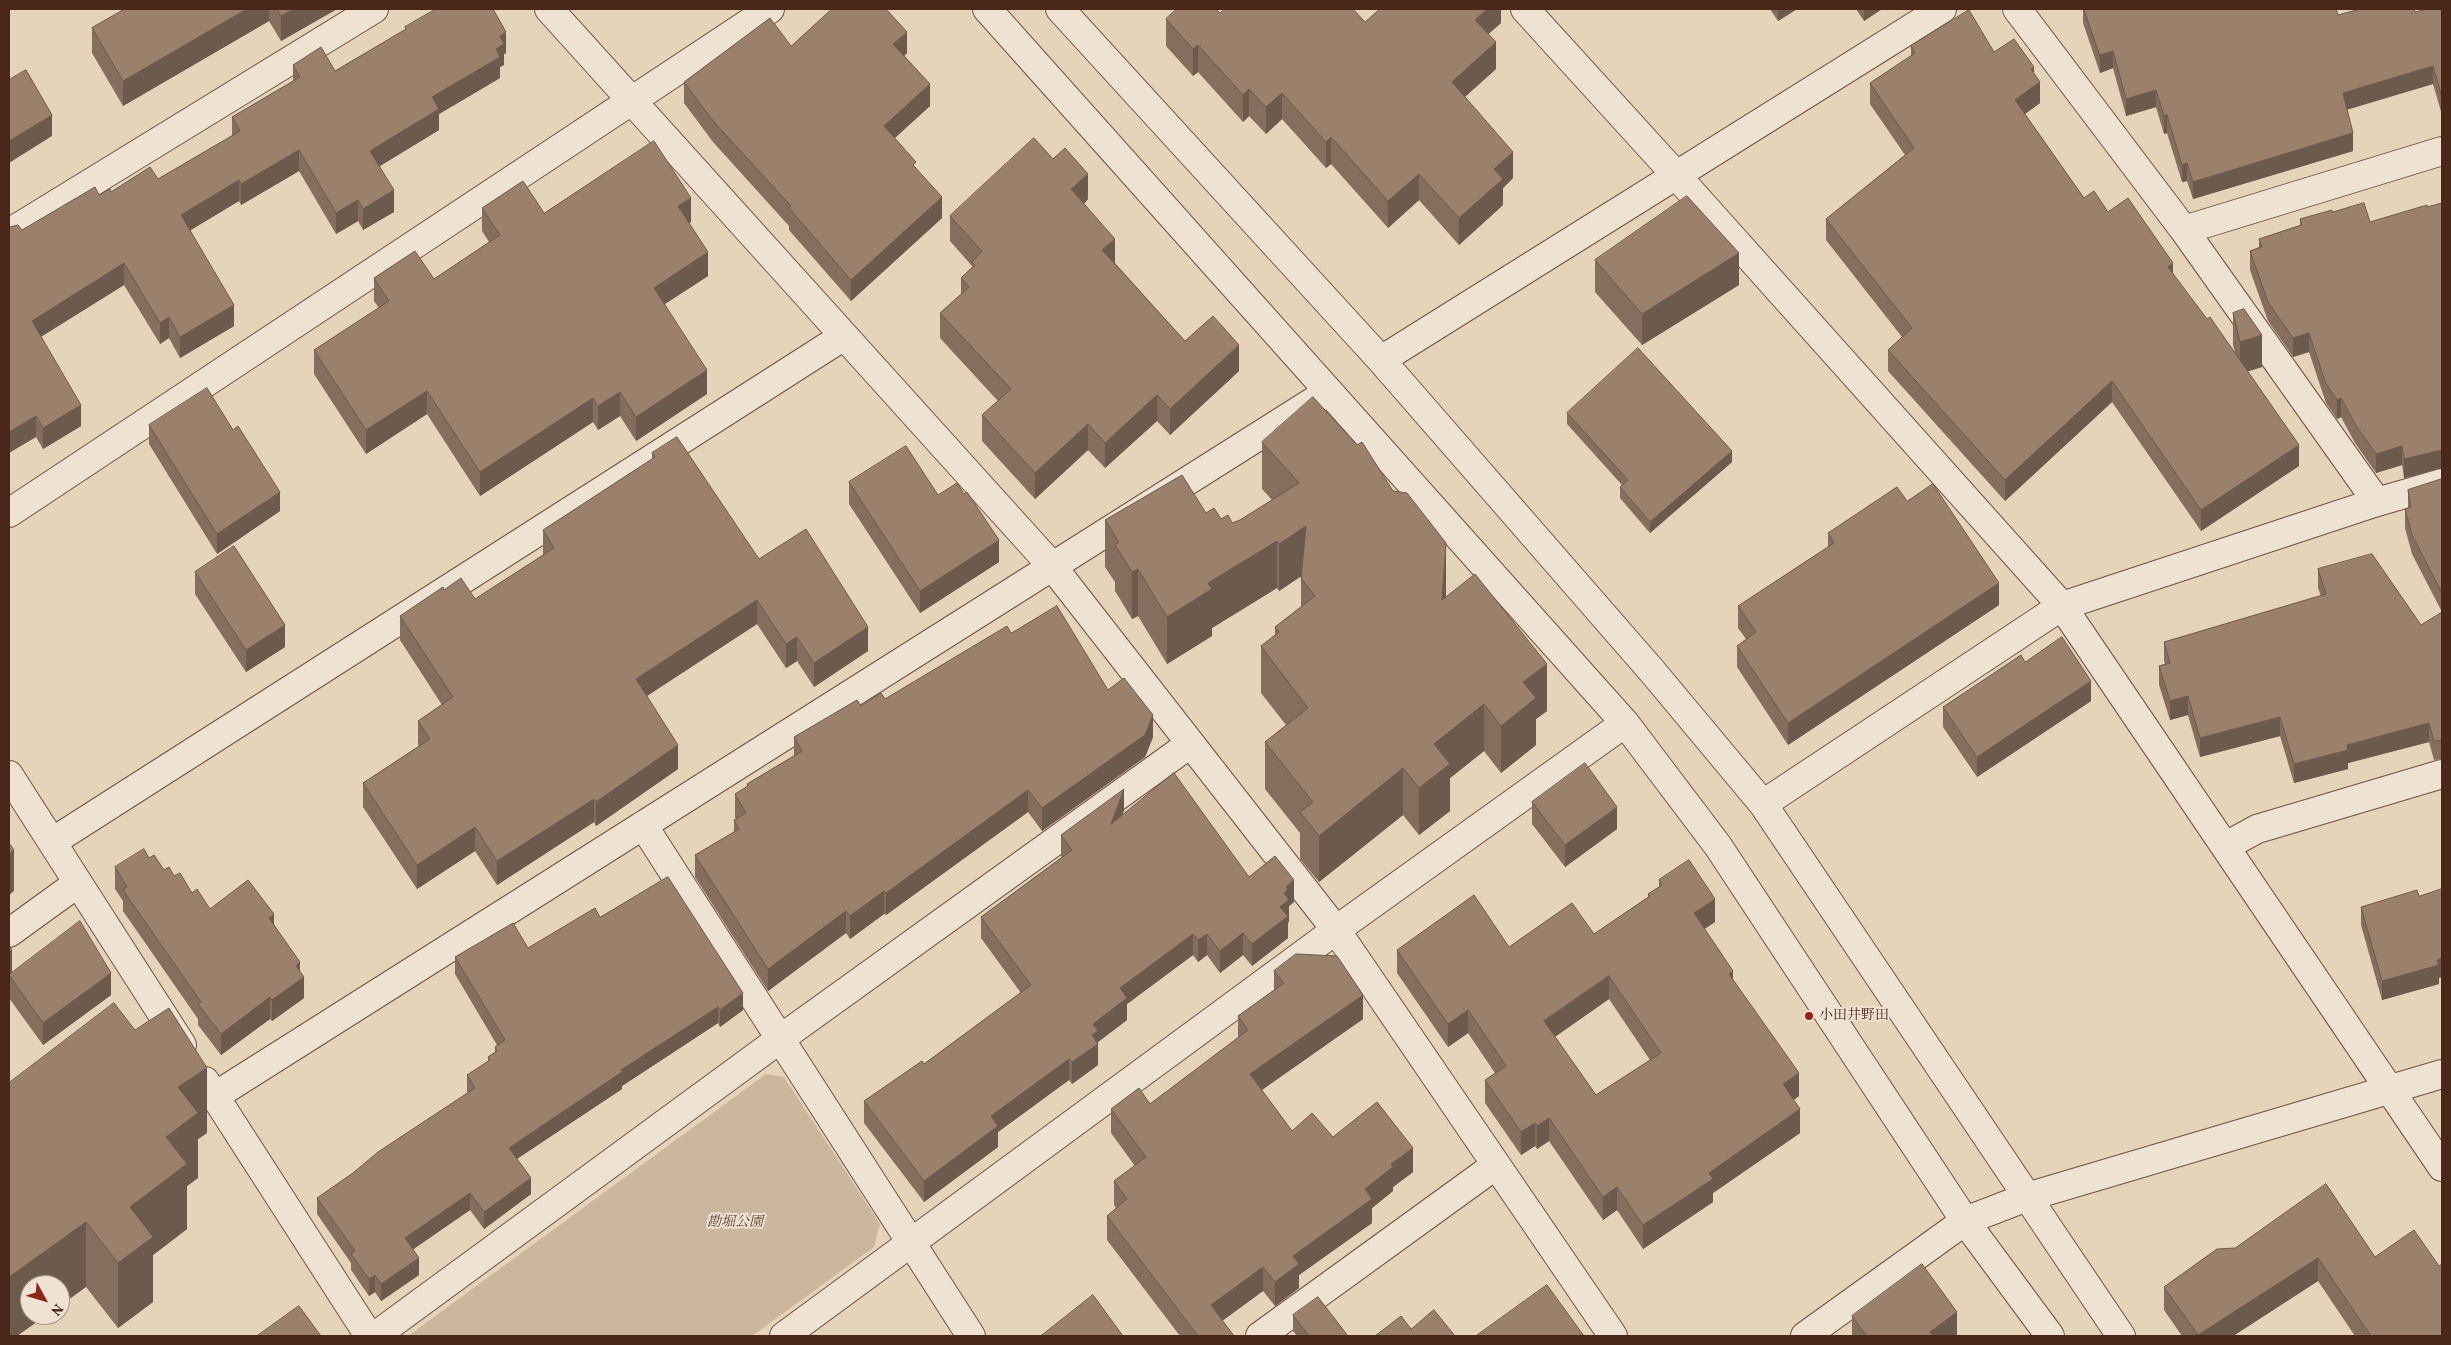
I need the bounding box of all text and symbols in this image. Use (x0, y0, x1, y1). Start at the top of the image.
place label: 小田井野田 (1819, 1008, 1889, 1024)
marker: 小田井野田 (1803, 1010, 1815, 1022)
park label: 勘堀公園 (707, 1215, 763, 1231)
north arrow (20, 1275, 70, 1325)
text: N (46, 1299, 67, 1319)

